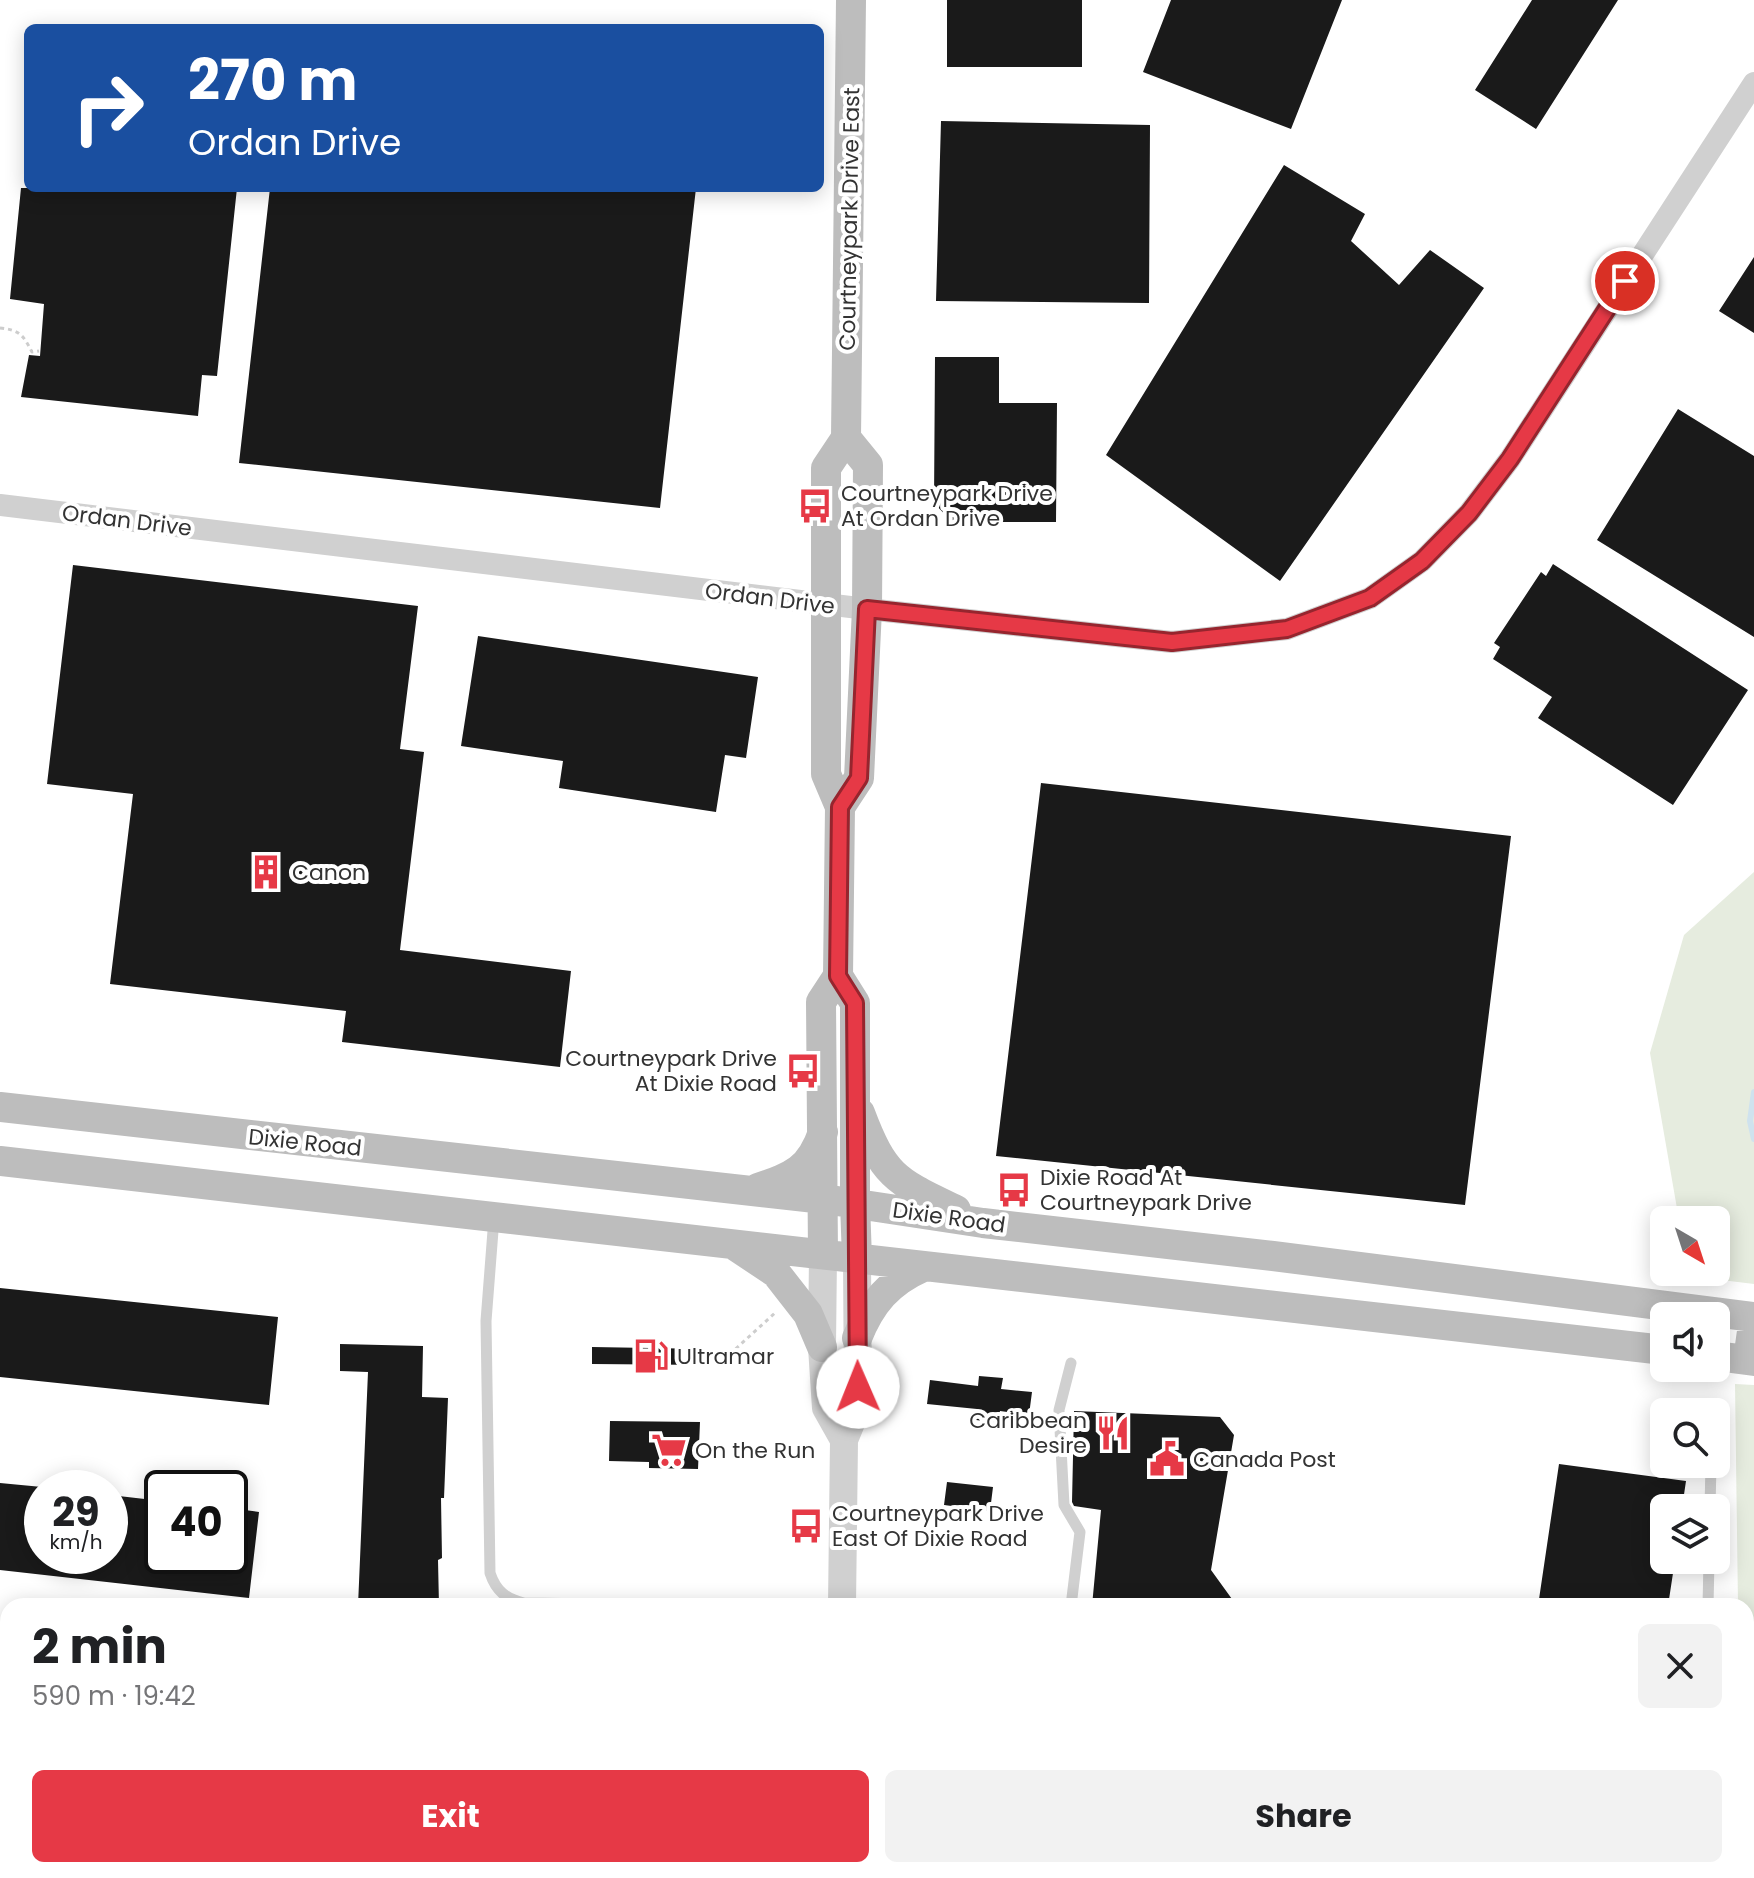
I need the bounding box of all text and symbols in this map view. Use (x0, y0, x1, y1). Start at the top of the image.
text: 270 m (188, 41, 358, 120)
icon: right (56, 56, 160, 160)
street label: Courtneypark Drive East (832, 87, 867, 351)
text: Ordan Drive (188, 117, 401, 168)
pin (1591, 247, 1659, 315)
icon: arrive (1603, 259, 1647, 303)
place label: Courtneypark Drive At Ordan Drive (841, 478, 1053, 534)
bus stop icon: Courtneypark Drive At Ordan Drive (796, 487, 834, 525)
street label: Ordan Drive (60, 497, 194, 544)
street label: Ordan Drive (703, 575, 837, 622)
building icon: Canon (247, 853, 285, 891)
place label: Canon (292, 857, 366, 888)
place label: Courtneypark Drive At Dixie Road (565, 1043, 777, 1099)
bus stop icon: Courtneypark Drive At Dixie Road (784, 1052, 822, 1090)
street label: Dixie Road (247, 1121, 363, 1164)
place label: Dixie Road At Courtneypark Drive (1040, 1162, 1252, 1218)
bus stop icon: Dixie Road At Courtneypark Drive (995, 1171, 1033, 1209)
street label: Dixie Road (891, 1194, 1007, 1241)
north arrow (1650, 1206, 1730, 1286)
map controls (1650, 1206, 1730, 1574)
button: sound (1650, 1302, 1730, 1382)
fuel station icon: Ultramar (632, 1337, 670, 1375)
place label: Ultramar (677, 1341, 774, 1372)
position arrow (816, 1345, 900, 1429)
button: search (1650, 1398, 1730, 1478)
place label: Caribbean Desire (969, 1405, 1087, 1461)
restaurant icon: Caribbean Desire (1094, 1414, 1132, 1452)
supermarket icon: On the Run (650, 1431, 688, 1469)
place label: On the Run (695, 1435, 815, 1466)
public building icon: Canada Post (1148, 1440, 1186, 1478)
place label: Canada Post (1193, 1444, 1336, 1475)
speed limit sign: 40 (144, 1470, 248, 1574)
text: 29 (52, 1484, 100, 1540)
button: layers (1650, 1494, 1730, 1574)
place label: Courtneypark Drive East Of Dixie Road (832, 1498, 1044, 1554)
bus stop icon: Courtneypark Drive East Of Dixie Road (787, 1507, 825, 1545)
text: km/h (49, 1528, 103, 1556)
text: 2 min (32, 1613, 167, 1680)
button: close (1638, 1624, 1722, 1708)
text: 590 m · 19:42 (32, 1678, 196, 1714)
button: Exit (32, 1770, 869, 1862)
button: Share (885, 1770, 1722, 1862)

